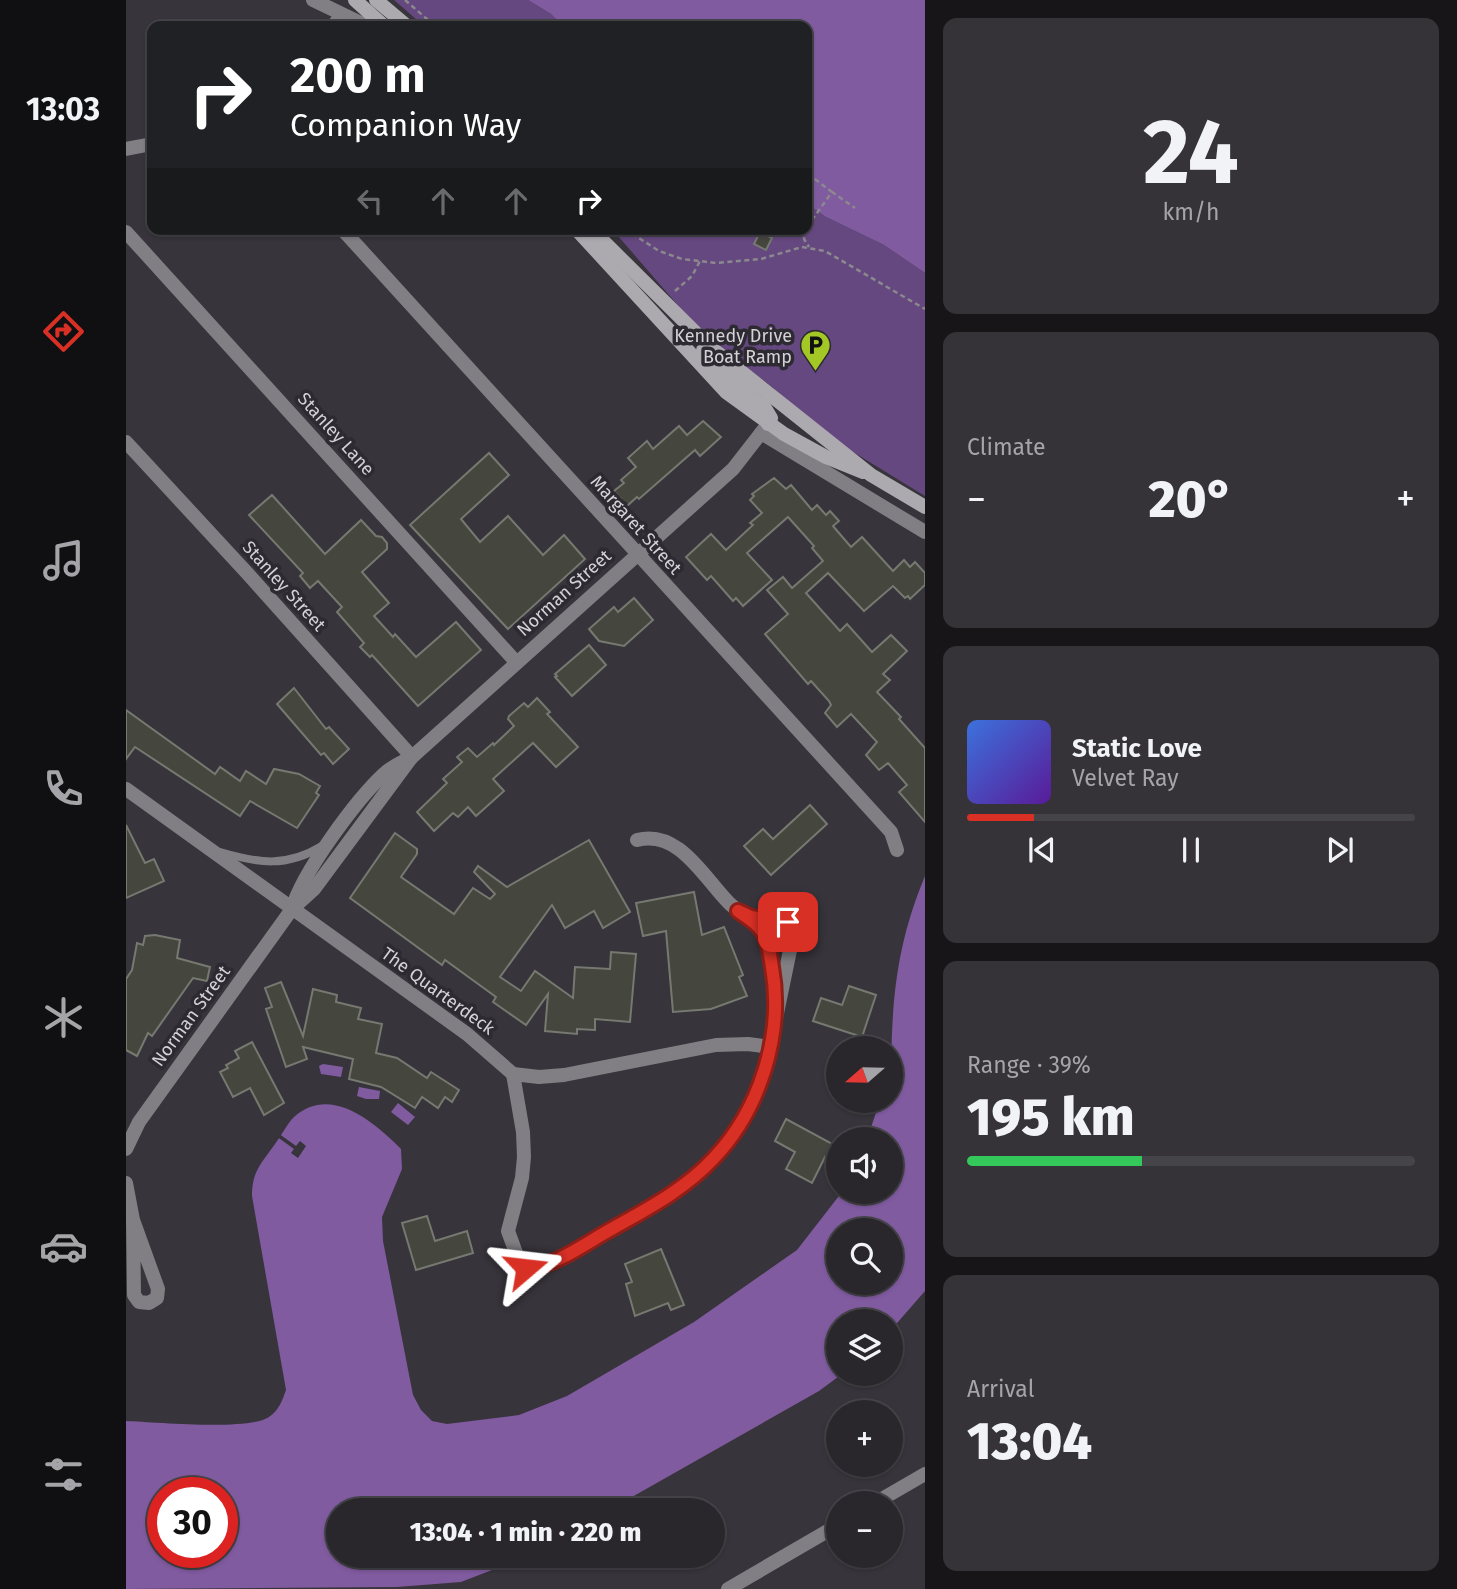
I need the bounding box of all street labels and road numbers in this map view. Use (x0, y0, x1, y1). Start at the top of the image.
street label: Stanley Lane (293, 388, 379, 480)
street label: Margaret Street (586, 471, 687, 579)
street label: Stanley Street (238, 536, 331, 636)
street label: Norman Street (512, 545, 616, 641)
street label: The Quarterdeck (377, 942, 500, 1040)
street label: Norman Street (147, 961, 235, 1071)

